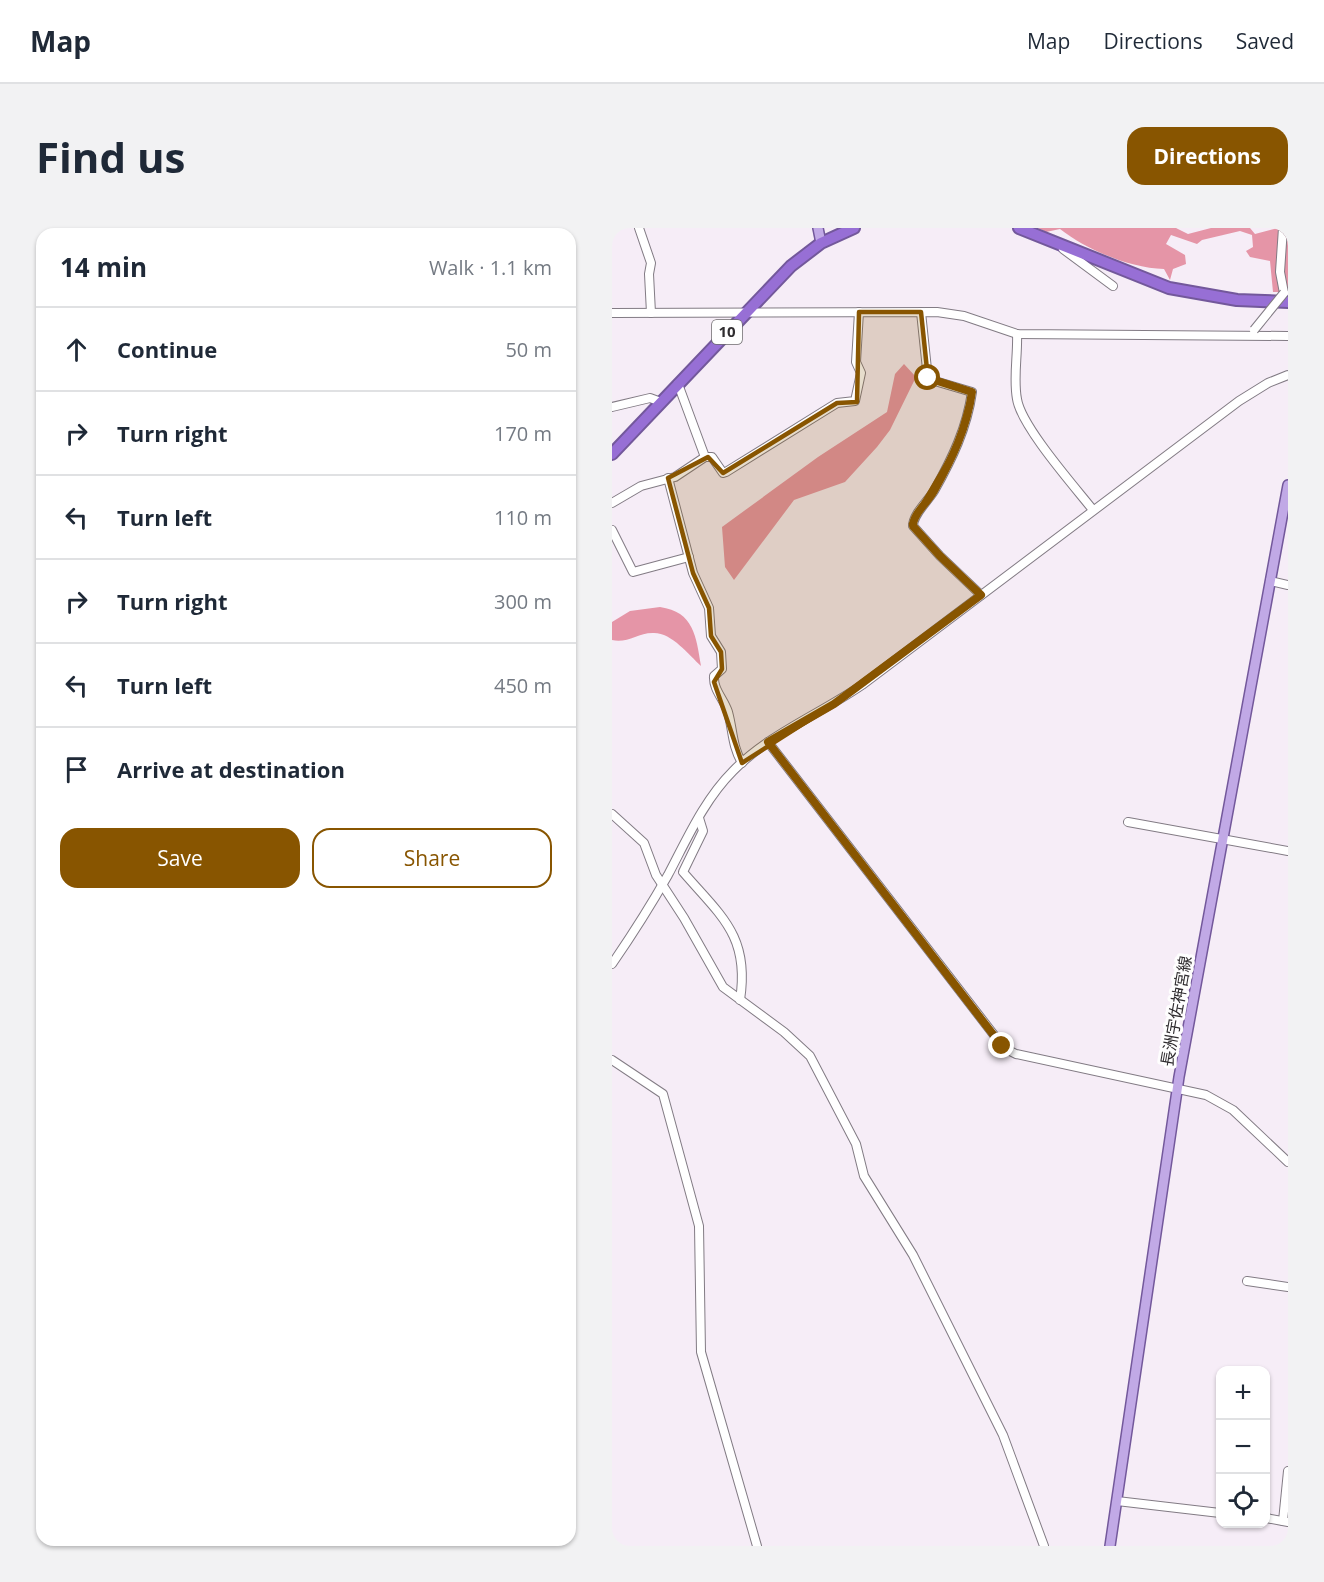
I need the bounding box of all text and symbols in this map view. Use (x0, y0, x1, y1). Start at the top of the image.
text: Map (30, 22, 91, 60)
text: Map (1027, 27, 1070, 55)
text: Directions (1103, 27, 1203, 55)
text: Saved (1236, 27, 1294, 55)
button: Directions (1127, 127, 1288, 185)
text: Find us (36, 128, 185, 185)
text: 14 min (60, 249, 147, 285)
text: Walk · 1.1 km (429, 254, 552, 281)
road number: 10 (712, 320, 742, 344)
icon: ahead (60, 333, 93, 366)
text: Continue (117, 334, 217, 364)
text: 50 m (505, 336, 552, 363)
route start (914, 364, 940, 390)
icon: right (60, 417, 93, 450)
text: Turn right (117, 418, 228, 448)
text: 170 m (494, 420, 552, 447)
icon: left (60, 501, 93, 534)
text: Turn left (117, 502, 212, 532)
text: 110 m (494, 504, 552, 531)
icon: right (60, 585, 93, 618)
text: Turn right (117, 586, 228, 616)
text: 300 m (494, 588, 552, 615)
icon: left (60, 669, 93, 702)
text: Turn left (117, 670, 212, 700)
text: 450 m (494, 672, 552, 699)
icon: arrive (60, 753, 93, 786)
text: Arrive at destination (117, 754, 345, 784)
button: Save (60, 828, 300, 888)
button: Share (312, 828, 552, 888)
street label: 長洲宇佐神宮線 (1155, 954, 1197, 1068)
route end (988, 1032, 1014, 1058)
map controls (1216, 1366, 1270, 1528)
button: + (1216, 1366, 1270, 1420)
button: − (1216, 1420, 1270, 1474)
button: locate (1216, 1474, 1270, 1528)

